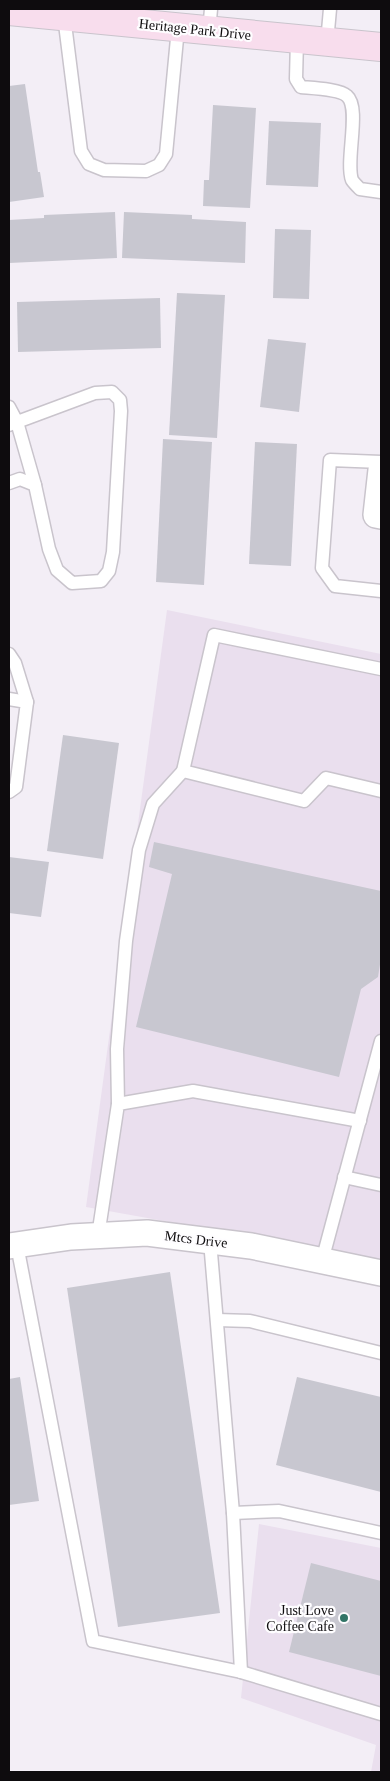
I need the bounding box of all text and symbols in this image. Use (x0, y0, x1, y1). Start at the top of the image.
street label: Heritage Park Drive (138, 16, 252, 43)
street label: Mtcs Drive (164, 1228, 228, 1251)
place label: Just Love Coffee Cafe (266, 1603, 334, 1634)
marker: Just Love Coffee Cafe (338, 1612, 350, 1624)

